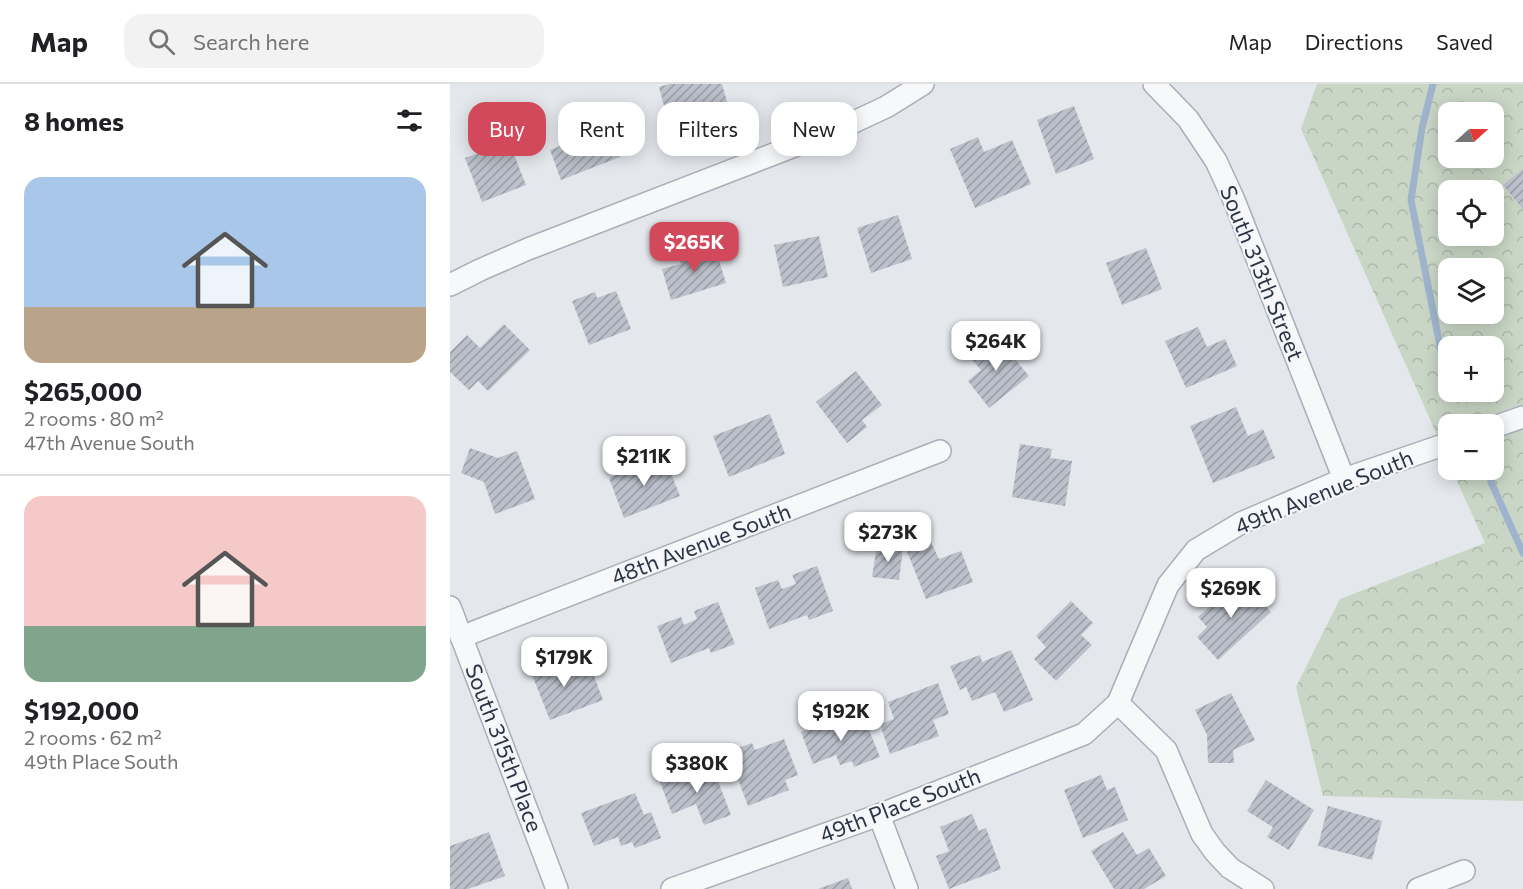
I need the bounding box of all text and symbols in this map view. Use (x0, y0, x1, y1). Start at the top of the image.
search box (124, 14, 544, 68)
text: Map (30, 24, 88, 58)
icon: search (145, 25, 178, 58)
text: Search here (193, 28, 309, 55)
text: Map (1229, 29, 1272, 54)
text: Directions (1305, 29, 1403, 54)
text: Saved (1436, 29, 1493, 54)
chip: Buy (468, 102, 546, 156)
chip: Rent (558, 102, 645, 156)
chip: Filters (657, 102, 759, 156)
chip: New (771, 102, 857, 156)
north arrow (1438, 102, 1504, 168)
map controls (1438, 102, 1504, 480)
icon: filters (393, 104, 426, 137)
text: 8 homes (24, 105, 124, 136)
button: locate (1438, 180, 1504, 246)
street label: South 313th Street (1215, 181, 1310, 364)
icon: home (171, 216, 279, 324)
pin: $265K (652, 222, 736, 273)
text: $265K (664, 229, 724, 253)
button: layers (1438, 258, 1504, 324)
pin: $264K (954, 321, 1038, 372)
text: $264K (965, 328, 1027, 352)
button: + (1438, 336, 1504, 402)
text: $265,000 (24, 375, 142, 406)
text: 2 rooms · 80 m² (24, 406, 164, 430)
button: − (1438, 414, 1504, 480)
text: 47th Avenue South (24, 430, 195, 454)
pin: $211K (602, 436, 686, 487)
text: $211K (617, 443, 671, 467)
street label: 49th Avenue South (1231, 443, 1417, 540)
street label: 48th Avenue South (607, 497, 794, 590)
pin: $273K (846, 512, 930, 563)
text: $273K (858, 519, 918, 543)
icon: home (171, 535, 279, 643)
pin: $269K (1189, 568, 1273, 619)
text: $269K (1200, 575, 1262, 599)
pin: $179K (522, 637, 606, 688)
text: $179K (535, 644, 593, 668)
street label: South 315th Place (460, 660, 549, 836)
pin: $192K (799, 691, 883, 742)
text: $192,000 (24, 694, 139, 725)
text: $192K (812, 698, 870, 722)
text: 2 rooms · 62 m² (24, 725, 162, 749)
pin: $380K (655, 743, 739, 794)
text: 49th Place South (24, 749, 179, 773)
text: $380K (666, 750, 728, 774)
street label: 49th Place South (816, 761, 984, 848)

